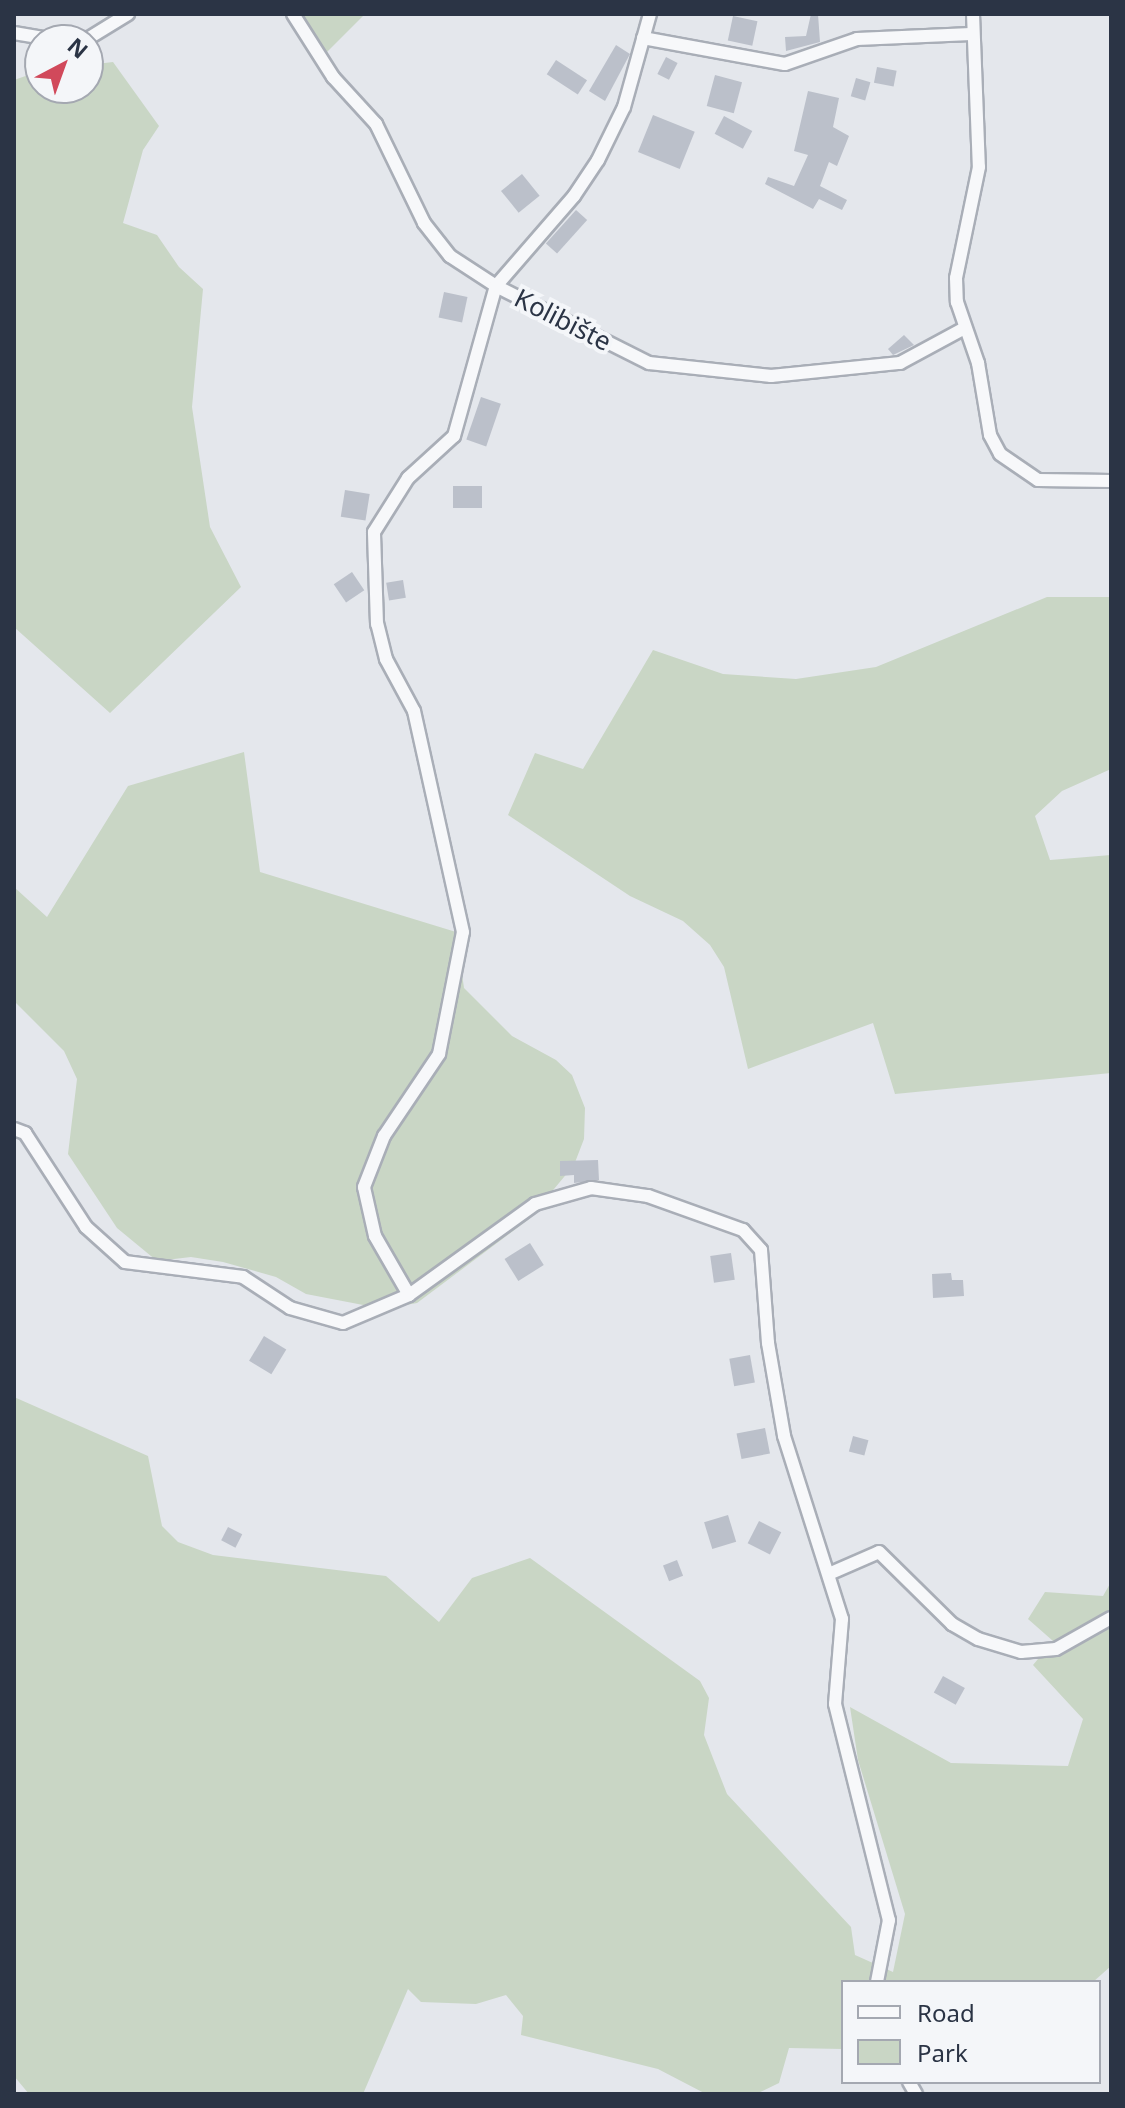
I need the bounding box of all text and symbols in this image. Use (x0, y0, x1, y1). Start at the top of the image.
north arrow (24, 24, 104, 104)
text: N (62, 30, 95, 65)
street label: Kolibište (509, 282, 617, 358)
legend (841, 1980, 1101, 2084)
text: Road (917, 1996, 975, 2029)
text: Park (917, 2036, 968, 2069)

